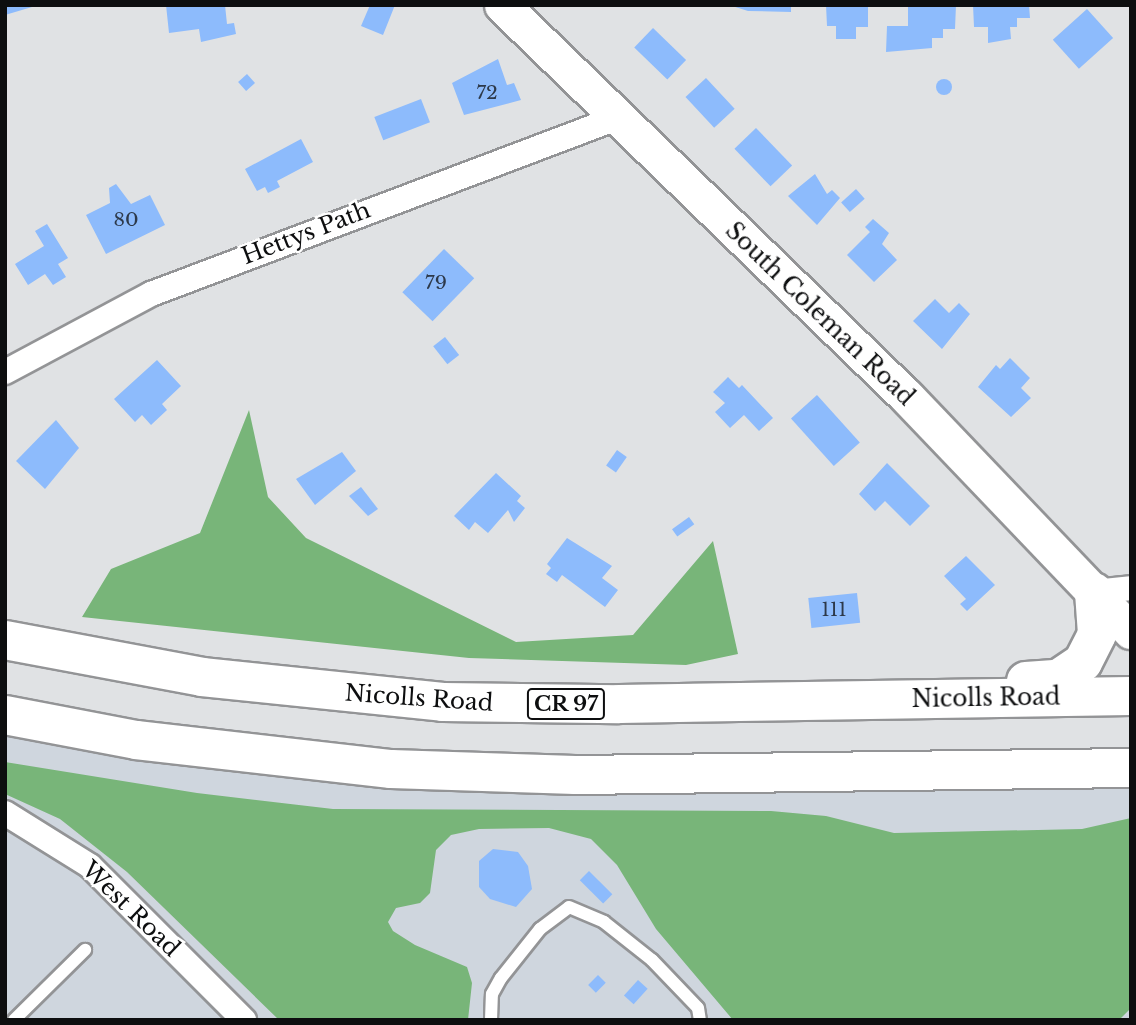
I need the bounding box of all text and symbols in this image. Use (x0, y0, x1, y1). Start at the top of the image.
house number: 72 (476, 82, 498, 104)
street label: Hettys Path (238, 196, 374, 270)
house number: 80 (113, 209, 139, 231)
street label: South Coleman Road (720, 217, 920, 411)
house number: 79 (425, 272, 447, 294)
house number: 111 (821, 599, 847, 621)
street label: Nicolls Road (344, 679, 494, 717)
street label: Nicolls Road (911, 683, 1061, 713)
road number: CR 97 (526, 686, 606, 722)
street label: West Road (76, 856, 186, 962)

